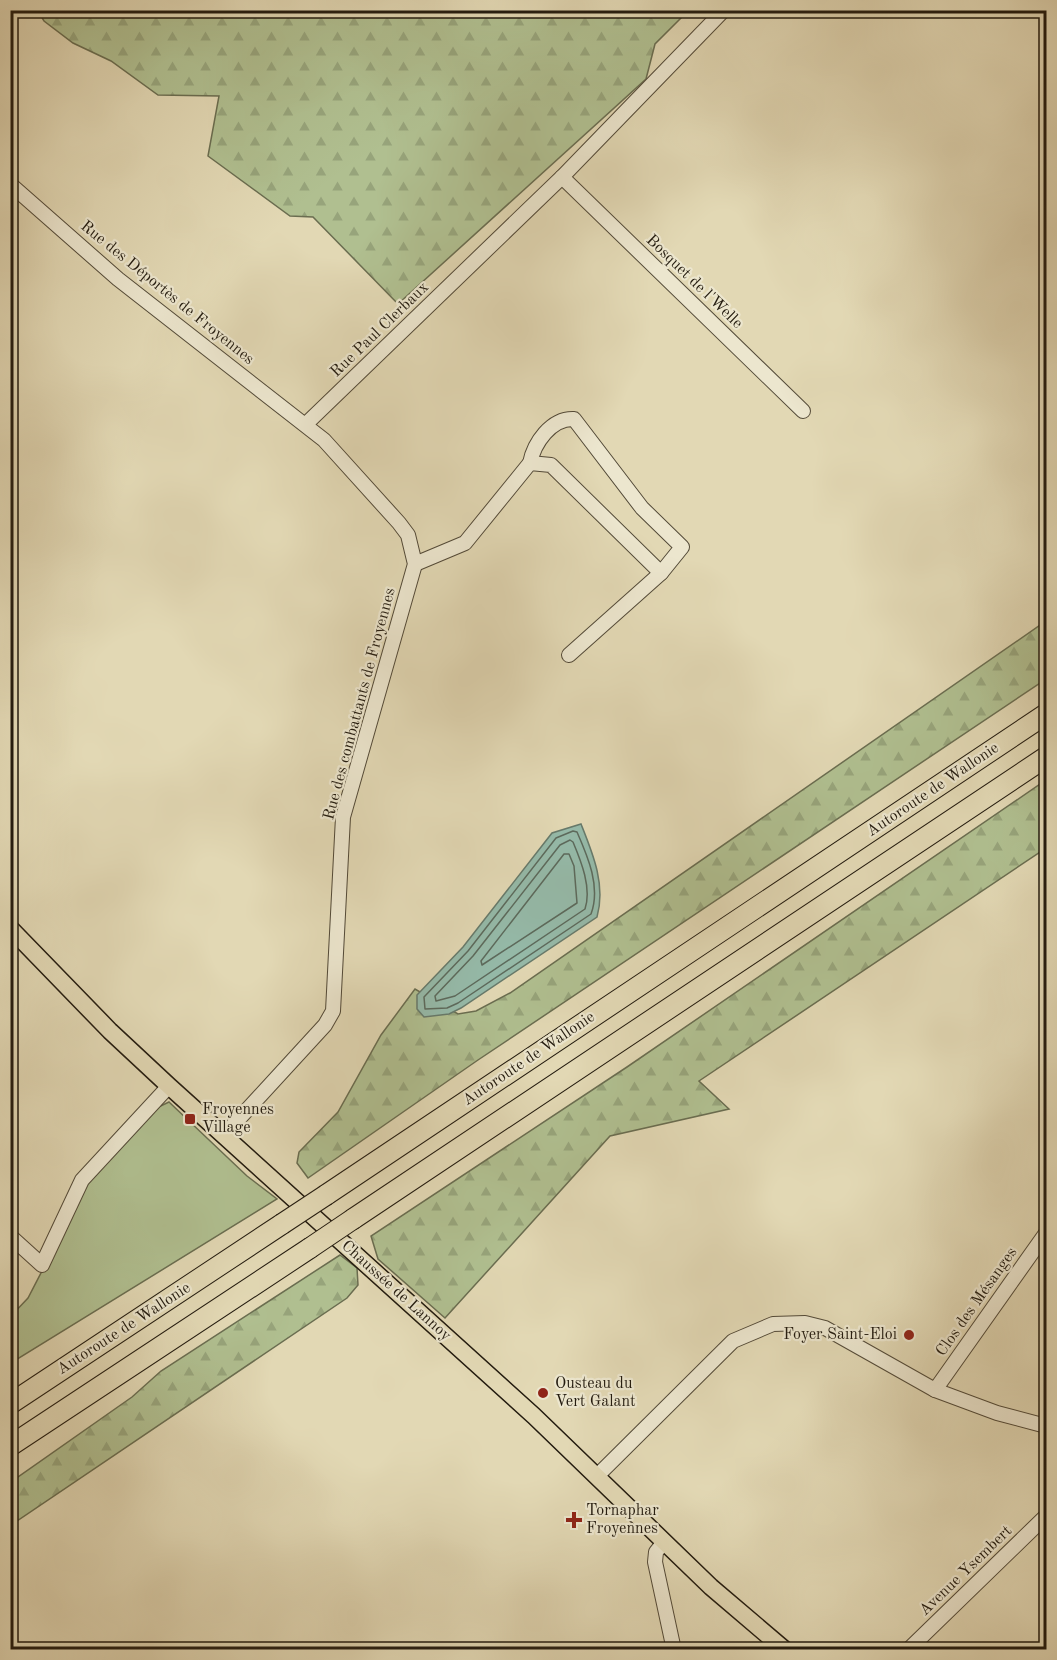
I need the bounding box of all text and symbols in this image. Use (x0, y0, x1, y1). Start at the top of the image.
street label: Rue des Déportès de Froyennes (77, 218, 257, 368)
street label: Bosquet de l'Welle (643, 232, 745, 332)
street label: Rue Paul Clerbaux (328, 279, 432, 381)
street label: Rue des combattants de Froyennes (321, 586, 399, 822)
street label: Autoroute de Wallonie (864, 740, 1002, 840)
street label: Autoroute de Wallonie (460, 1009, 598, 1109)
place label: Froyennes Village (202, 1102, 274, 1136)
marker: Froyennes Village (183, 1112, 197, 1126)
street label: Chaussée de Lannoy (338, 1238, 454, 1345)
street label: Clos des Mésanges (934, 1245, 1021, 1359)
street label: Autoroute de Wallonie (54, 1280, 194, 1378)
place label: Foyer Saint-Eloi (783, 1327, 897, 1343)
marker: Foyer Saint-Eloi (902, 1328, 916, 1342)
place label: Ousteau du Vert Galant (555, 1376, 636, 1410)
marker: Ousteau du Vert Galant (536, 1386, 550, 1400)
place label: Tornaphar Froyennes (586, 1503, 659, 1537)
marker: Tornaphar Froyennes (567, 1513, 581, 1527)
street label: Avenue Ysembert (917, 1523, 1016, 1619)

